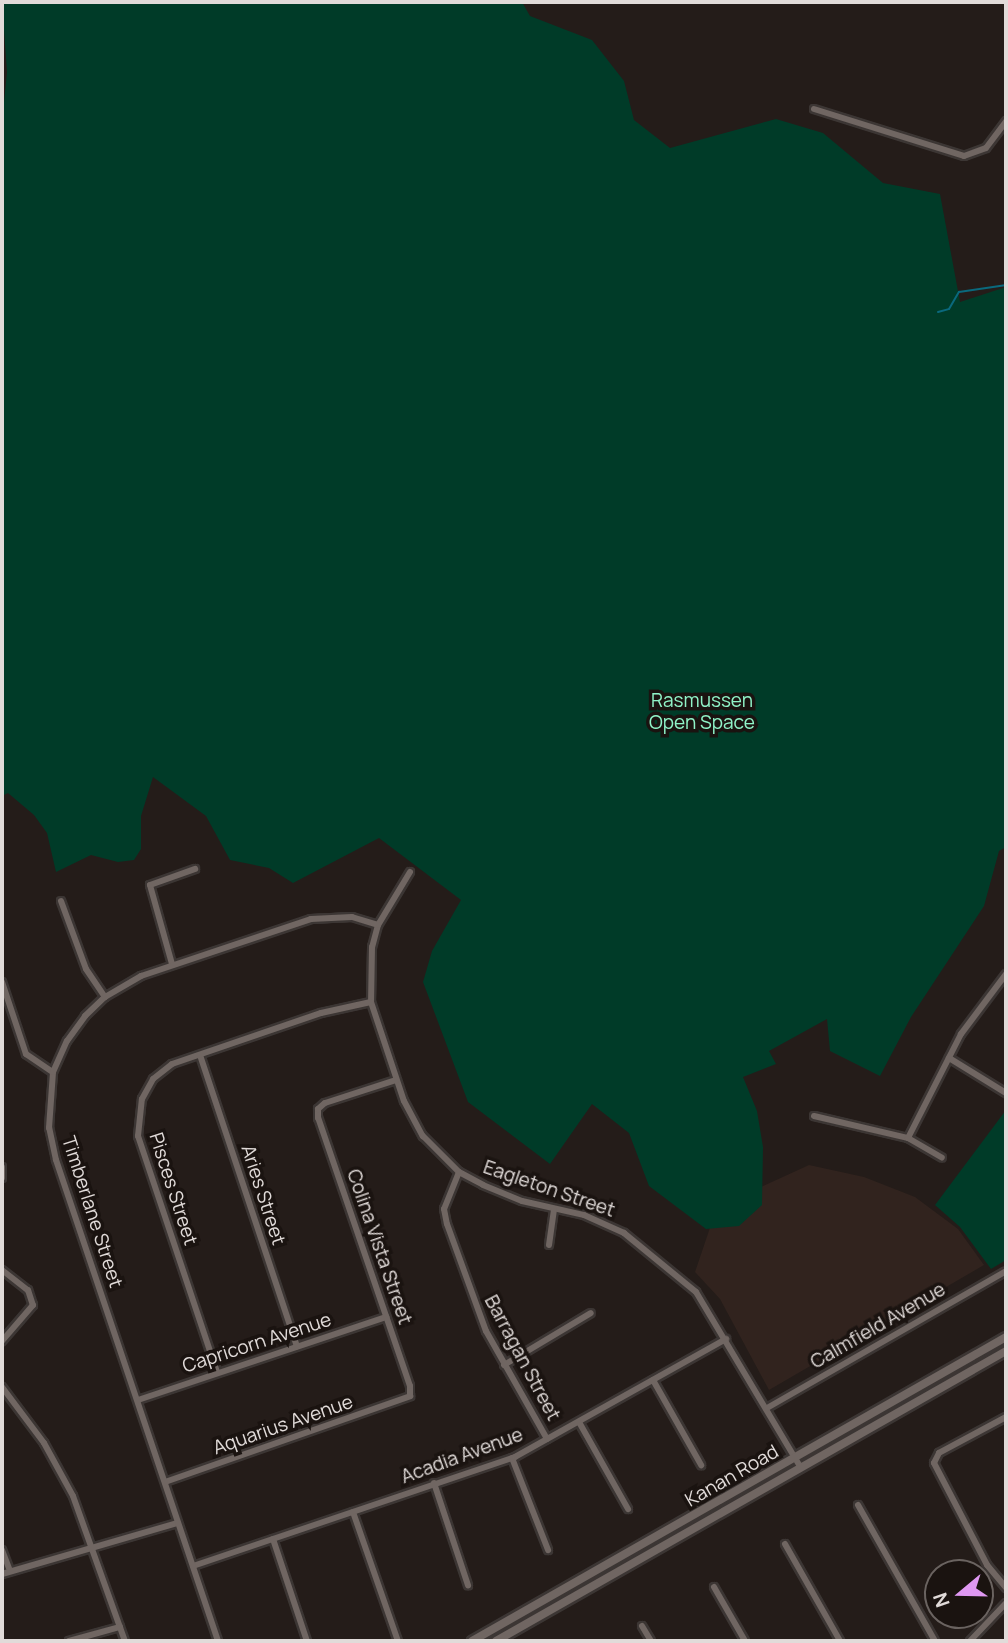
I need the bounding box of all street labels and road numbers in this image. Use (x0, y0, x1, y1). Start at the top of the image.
street label: Pisces Street (144, 1130, 202, 1248)
street label: Timberlane Street (57, 1133, 127, 1291)
street label: Aries Street (236, 1142, 290, 1248)
street label: Eagleton Street (480, 1156, 618, 1222)
street label: Colina Vista Street (342, 1166, 416, 1328)
street label: Calmfield Avenue (807, 1278, 949, 1374)
street label: Barragan Street (479, 1291, 565, 1425)
street label: Capricorn Avenue (180, 1308, 334, 1378)
street label: Aquarius Avenue (210, 1390, 356, 1460)
street label: Acadia Avenue (398, 1423, 526, 1489)
street label: Kanan Road (681, 1440, 783, 1512)

